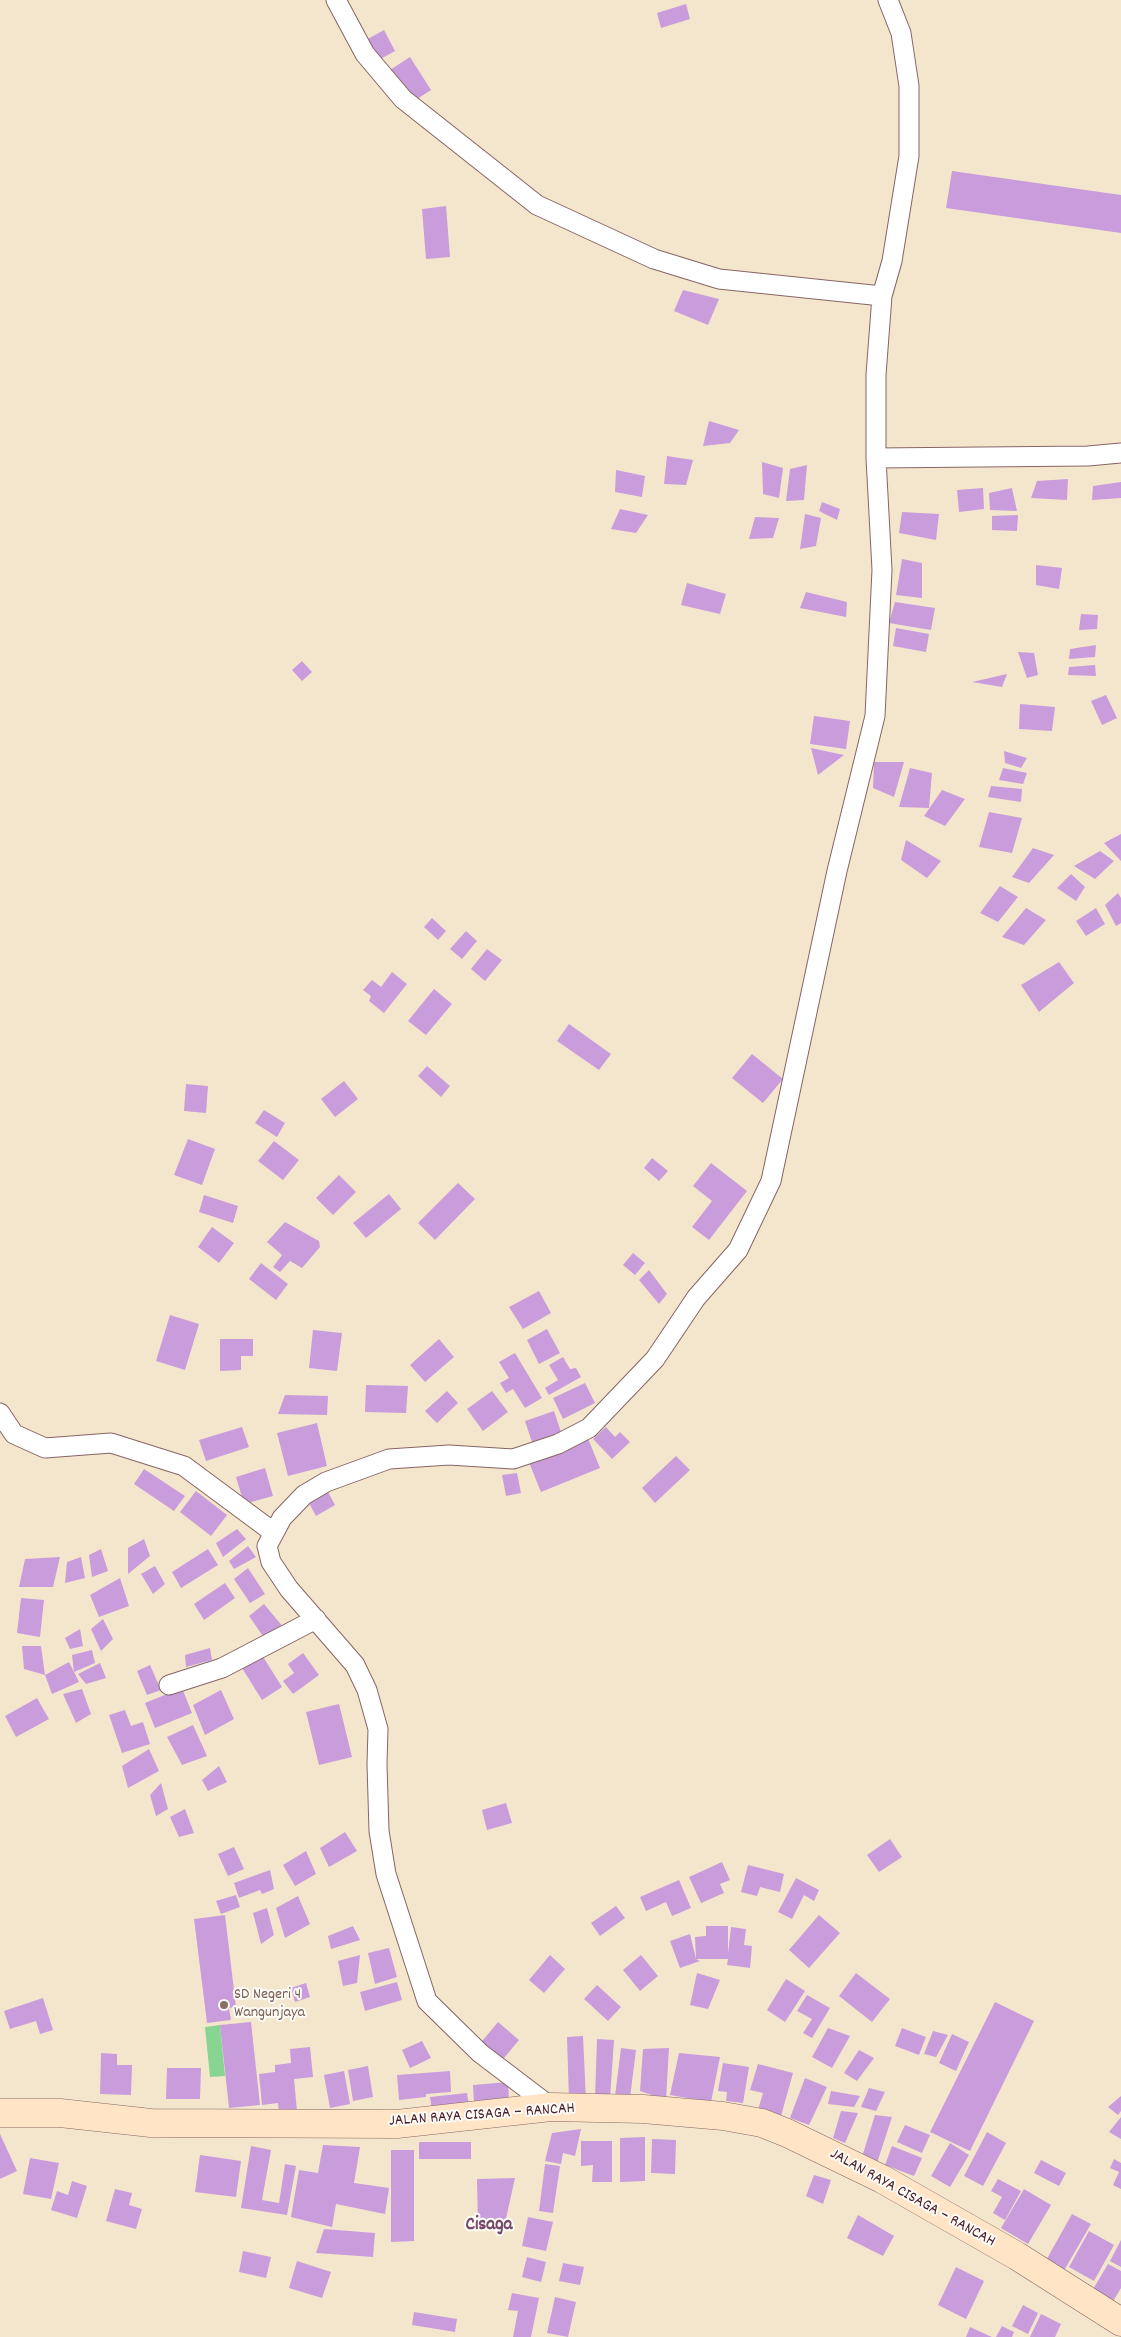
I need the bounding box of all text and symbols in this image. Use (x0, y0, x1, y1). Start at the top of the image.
place label: SD Negeri 4 Wangunjaya (234, 1986, 305, 2024)
marker: SD Negeri 4 Wangunjaya (218, 1999, 230, 2011)
street label: JALAN RAYA CISAGA – RANCAH (388, 2100, 576, 2132)
street label: JALAN RAYA CISAGA – RANCAH (826, 2145, 998, 2253)
district label: Cisaga (465, 2215, 513, 2237)

